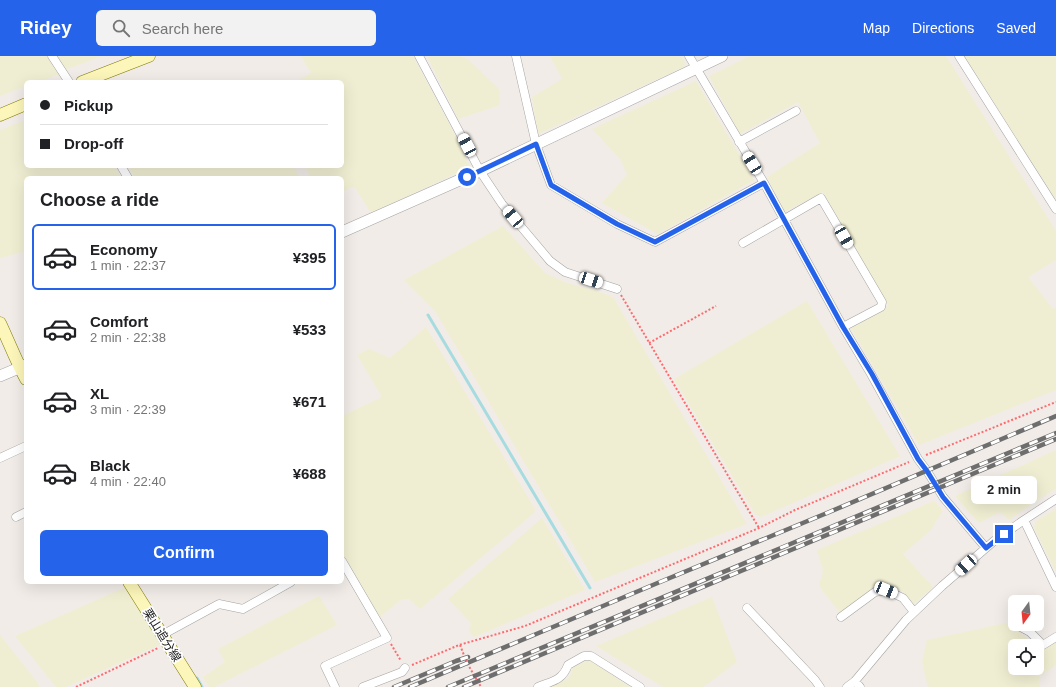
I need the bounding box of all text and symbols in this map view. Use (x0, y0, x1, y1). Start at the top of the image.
search box (96, 10, 376, 46)
text: Ridey (20, 17, 72, 38)
icon: search (110, 17, 132, 39)
text: Search here (142, 20, 223, 37)
text: Map (863, 20, 890, 36)
text: Directions (912, 20, 974, 36)
text: Saved (996, 20, 1036, 36)
text: Pickup (64, 97, 113, 114)
car (456, 132, 478, 158)
text: Drop-off (64, 135, 123, 152)
car (741, 150, 763, 176)
route start (458, 168, 476, 186)
text: Choose a ride (40, 190, 159, 210)
car (501, 204, 525, 230)
car (833, 224, 855, 250)
icon: car (42, 239, 78, 275)
text: Economy (90, 241, 158, 258)
text: ¥395 (293, 249, 326, 266)
text: 1 min · 22:37 (90, 258, 166, 273)
car (578, 271, 604, 289)
icon: car (42, 311, 78, 347)
text: Comfort (90, 313, 148, 330)
text: ¥533 (293, 321, 326, 338)
text: 2 min · 22:38 (90, 330, 166, 345)
icon: car (42, 383, 78, 419)
text: XL (90, 385, 109, 402)
text: ¥671 (293, 393, 326, 410)
text: 3 min · 22:39 (90, 402, 166, 417)
icon: car (42, 455, 78, 491)
text: Black (90, 457, 130, 474)
text: ¥688 (293, 465, 326, 482)
text: 4 min · 22:40 (90, 474, 166, 489)
callout: 2 min (971, 476, 1037, 504)
text: 2 min (987, 482, 1021, 497)
route end (995, 525, 1013, 543)
button: Confirm (40, 530, 328, 576)
car (953, 553, 979, 577)
car (873, 580, 899, 600)
north arrow (1008, 595, 1044, 631)
map controls (1008, 595, 1044, 675)
street label: 栗山追分線 (140, 606, 184, 664)
button: locate (1008, 639, 1044, 675)

